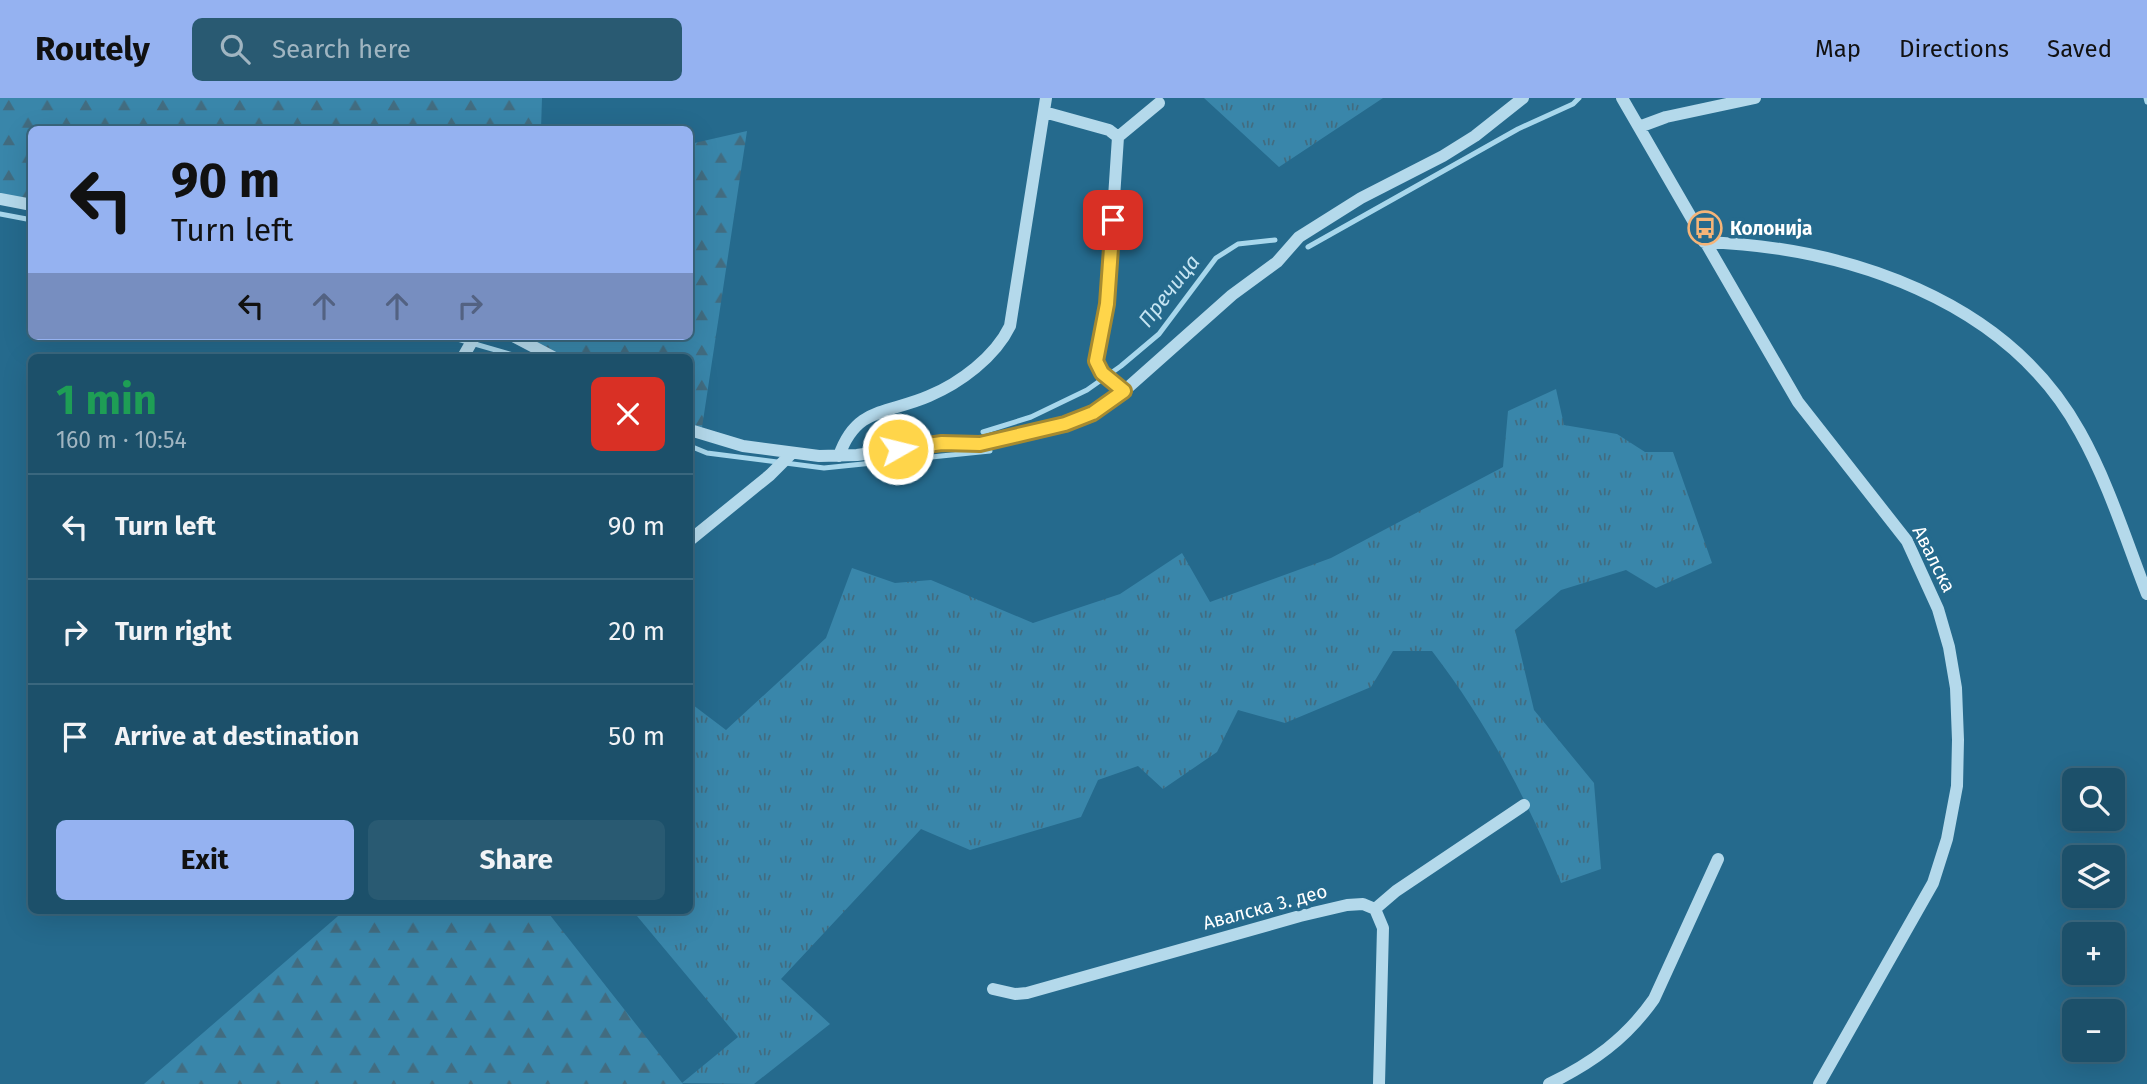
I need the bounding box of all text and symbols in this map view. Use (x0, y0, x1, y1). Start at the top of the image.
search box (192, 18, 682, 81)
text: Routely (35, 29, 150, 69)
icon: search (216, 30, 254, 68)
text: Search here (272, 34, 411, 65)
text: Map (1815, 35, 1861, 63)
text: Directions (1899, 35, 2009, 63)
text: Saved (2047, 35, 2112, 63)
text: 90 m (171, 151, 280, 210)
icon: left (56, 154, 147, 245)
pin (1083, 190, 1143, 250)
icon: arrive (1094, 201, 1132, 239)
bus stop icon: Колонија (1686, 209, 1724, 247)
text: Turn left (171, 211, 293, 249)
place label: Колонија (1730, 217, 1812, 240)
water label: Пречица (1133, 250, 1205, 332)
icon: left (232, 287, 270, 325)
icon: ahead (305, 287, 343, 325)
icon: ahead (378, 287, 416, 325)
icon: right (451, 287, 489, 325)
text: 1 min (56, 375, 157, 425)
button: close (591, 377, 665, 451)
position arrow (861, 412, 935, 486)
text: 160 m · 10:54 (56, 426, 187, 454)
icon: left (56, 508, 94, 546)
text: Turn left (115, 511, 216, 542)
text: 90 m (608, 511, 665, 542)
street label: Авалска (1907, 522, 1961, 596)
icon: right (56, 613, 94, 651)
text: Turn right (115, 616, 232, 647)
text: 20 m (608, 616, 665, 647)
icon: arrive (56, 718, 94, 756)
text: Arrive at destination (115, 721, 359, 752)
text: 50 m (608, 721, 665, 752)
map controls (2062, 768, 2125, 1062)
button: search (2062, 768, 2125, 831)
button: Exit (56, 820, 354, 900)
button: Share (368, 820, 665, 900)
button: layers (2062, 845, 2125, 908)
street label: Авалска 3. део (1200, 879, 1330, 935)
button: + (2062, 922, 2125, 985)
button: − (2062, 999, 2125, 1062)

